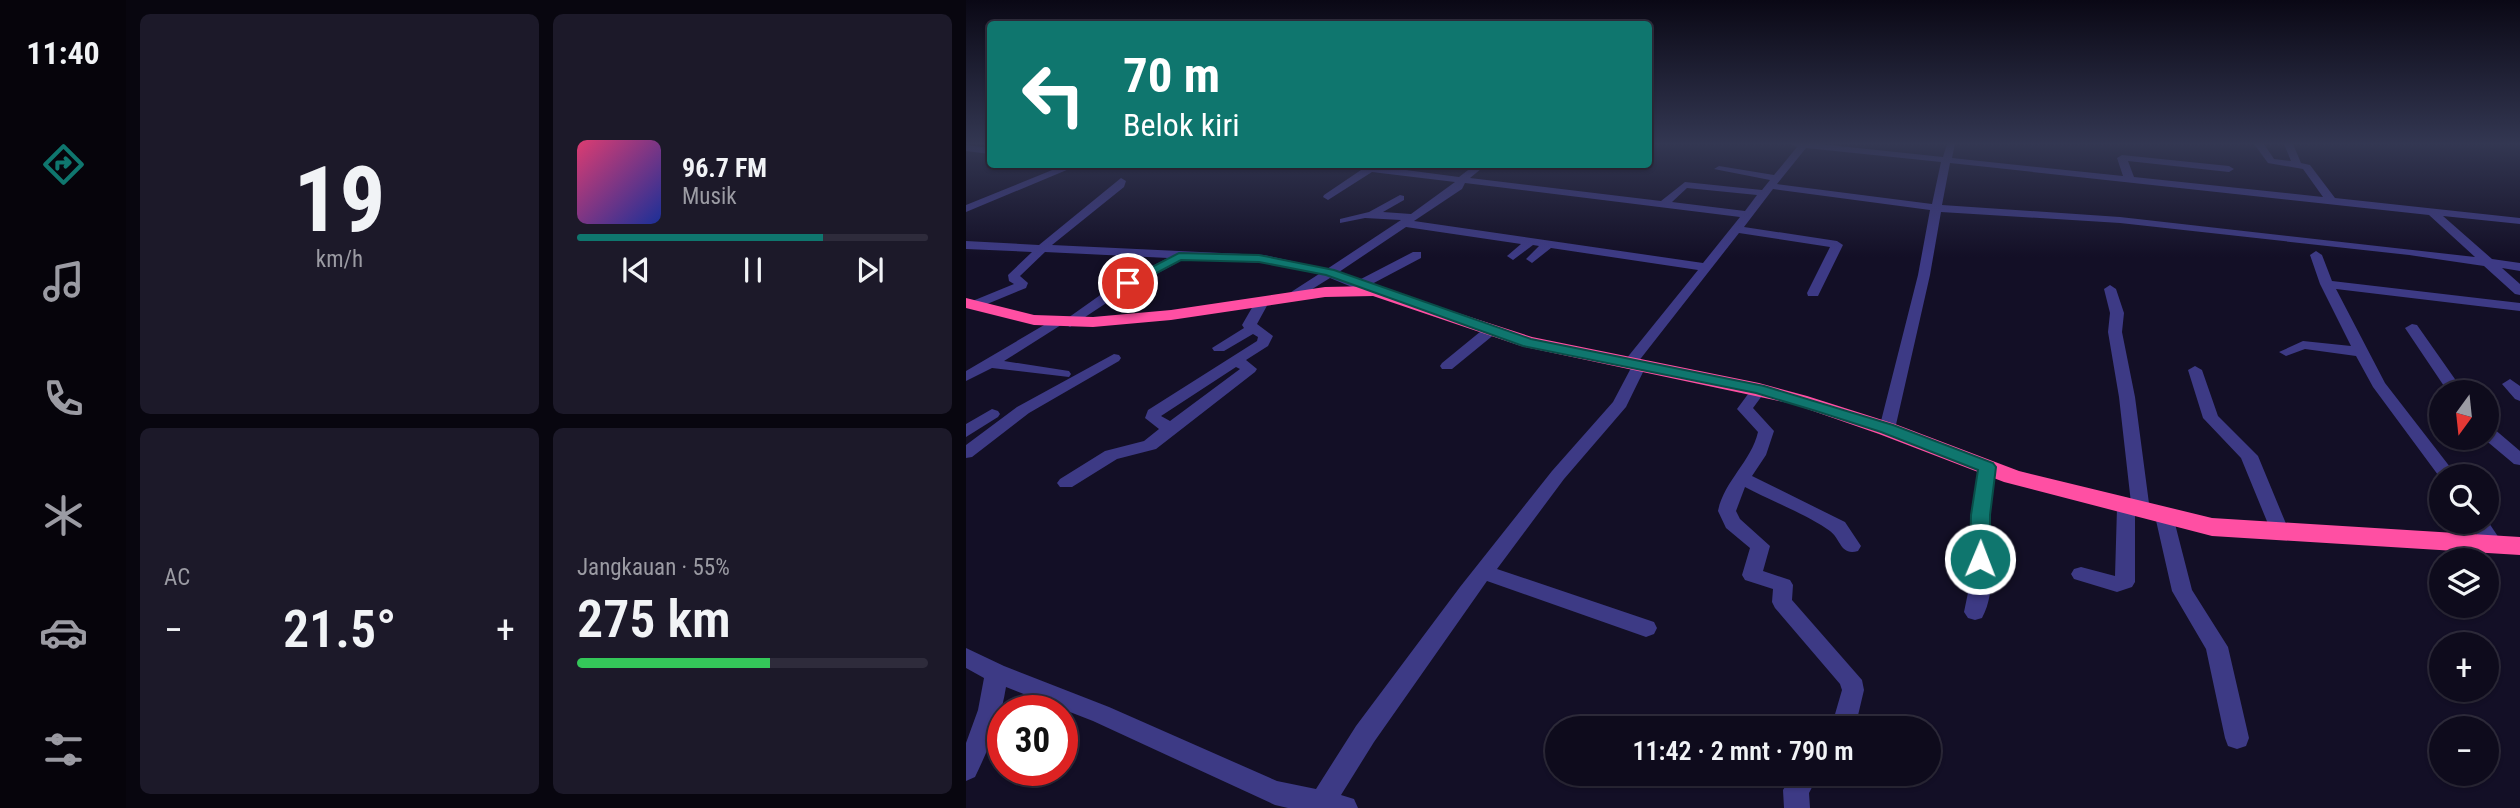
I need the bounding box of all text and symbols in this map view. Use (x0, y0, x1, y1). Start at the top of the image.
text: 11:40 (26, 34, 100, 72)
text: 70 m (1123, 47, 1220, 104)
icon: left (1008, 49, 1099, 140)
text: Belok kiri (1123, 106, 1240, 144)
icon: directions (39, 140, 88, 189)
text: 19 (294, 147, 385, 253)
text: 96.7 FM (682, 153, 767, 183)
text: Musik (682, 183, 737, 210)
text: km/h (316, 246, 363, 273)
icon: previous (617, 251, 655, 289)
icon: pause (734, 251, 772, 289)
icon: next (851, 251, 889, 289)
pin (1098, 253, 1158, 313)
icon: music (39, 257, 88, 306)
icon: arrive (1109, 264, 1147, 302)
icon: phone (39, 374, 88, 423)
north arrow (2429, 380, 2499, 450)
map controls (2429, 380, 2499, 786)
button: search (2429, 464, 2499, 534)
icon: climate (39, 491, 88, 540)
position arrow (1943, 522, 2017, 596)
button: layers (2429, 548, 2499, 618)
text: Jangkauan · 55% (577, 554, 730, 581)
text: AC (164, 564, 190, 591)
text: 275 km (577, 589, 731, 650)
text: 21.5° (283, 599, 396, 660)
icon: car (39, 608, 88, 657)
text: − (164, 608, 183, 652)
text: + (496, 608, 515, 652)
button: + (2429, 632, 2499, 702)
speed limit sign: 30 (987, 695, 1078, 786)
button: − (2429, 716, 2499, 786)
icon: filters (39, 725, 88, 774)
text: 11:42 · 2 mnt · 790 m (1632, 736, 1854, 766)

